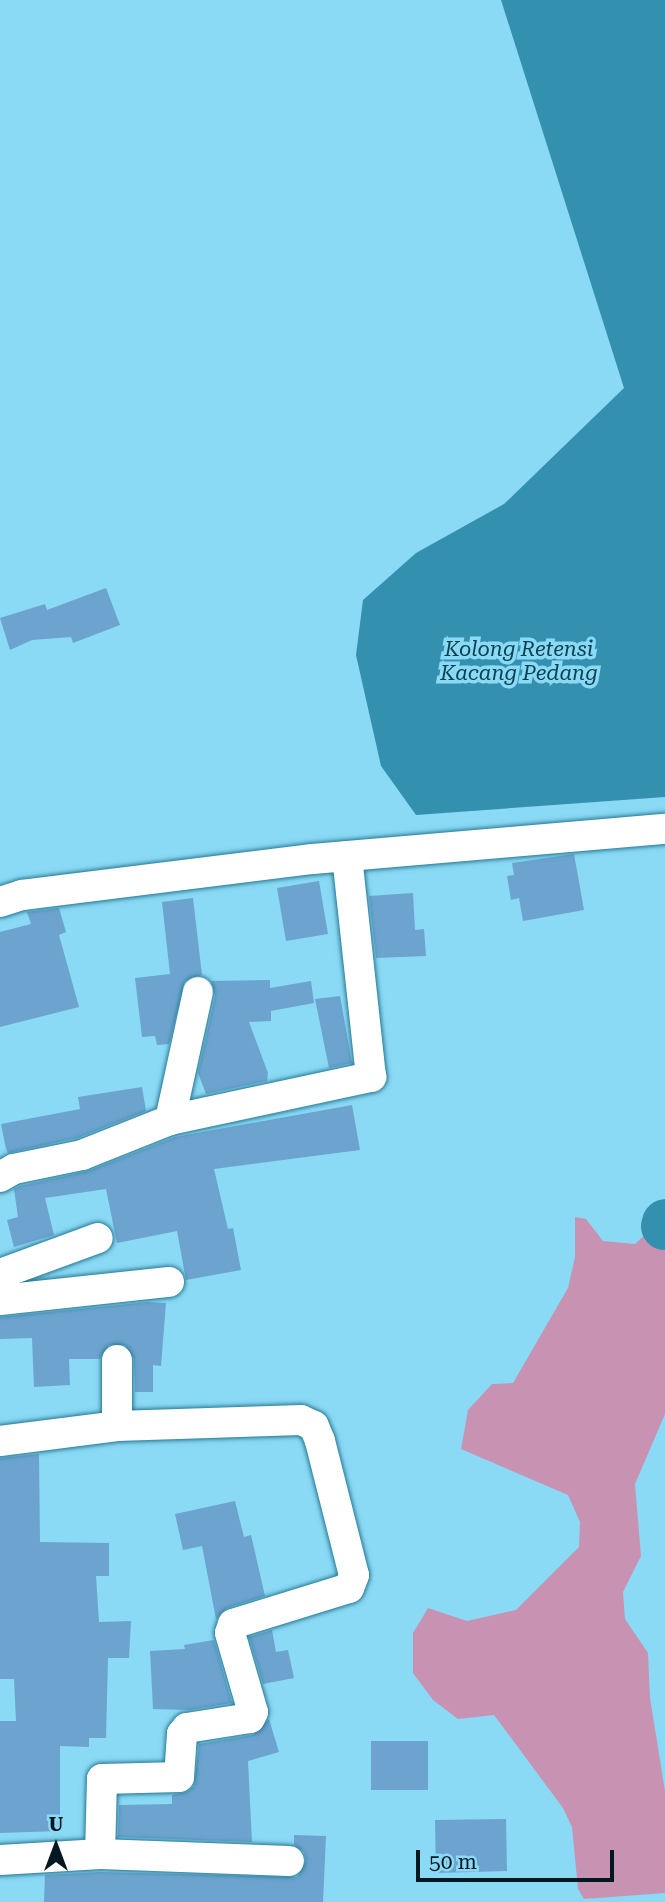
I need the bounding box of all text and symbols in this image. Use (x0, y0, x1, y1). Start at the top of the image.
water label: Kolong Retensi Kacang Pedang (440, 636, 598, 686)
north arrow (21, 1811, 91, 1881)
text: U (49, 1813, 63, 1836)
scale bar (420, 1836, 618, 1880)
text: 50 m (429, 1850, 477, 1874)

